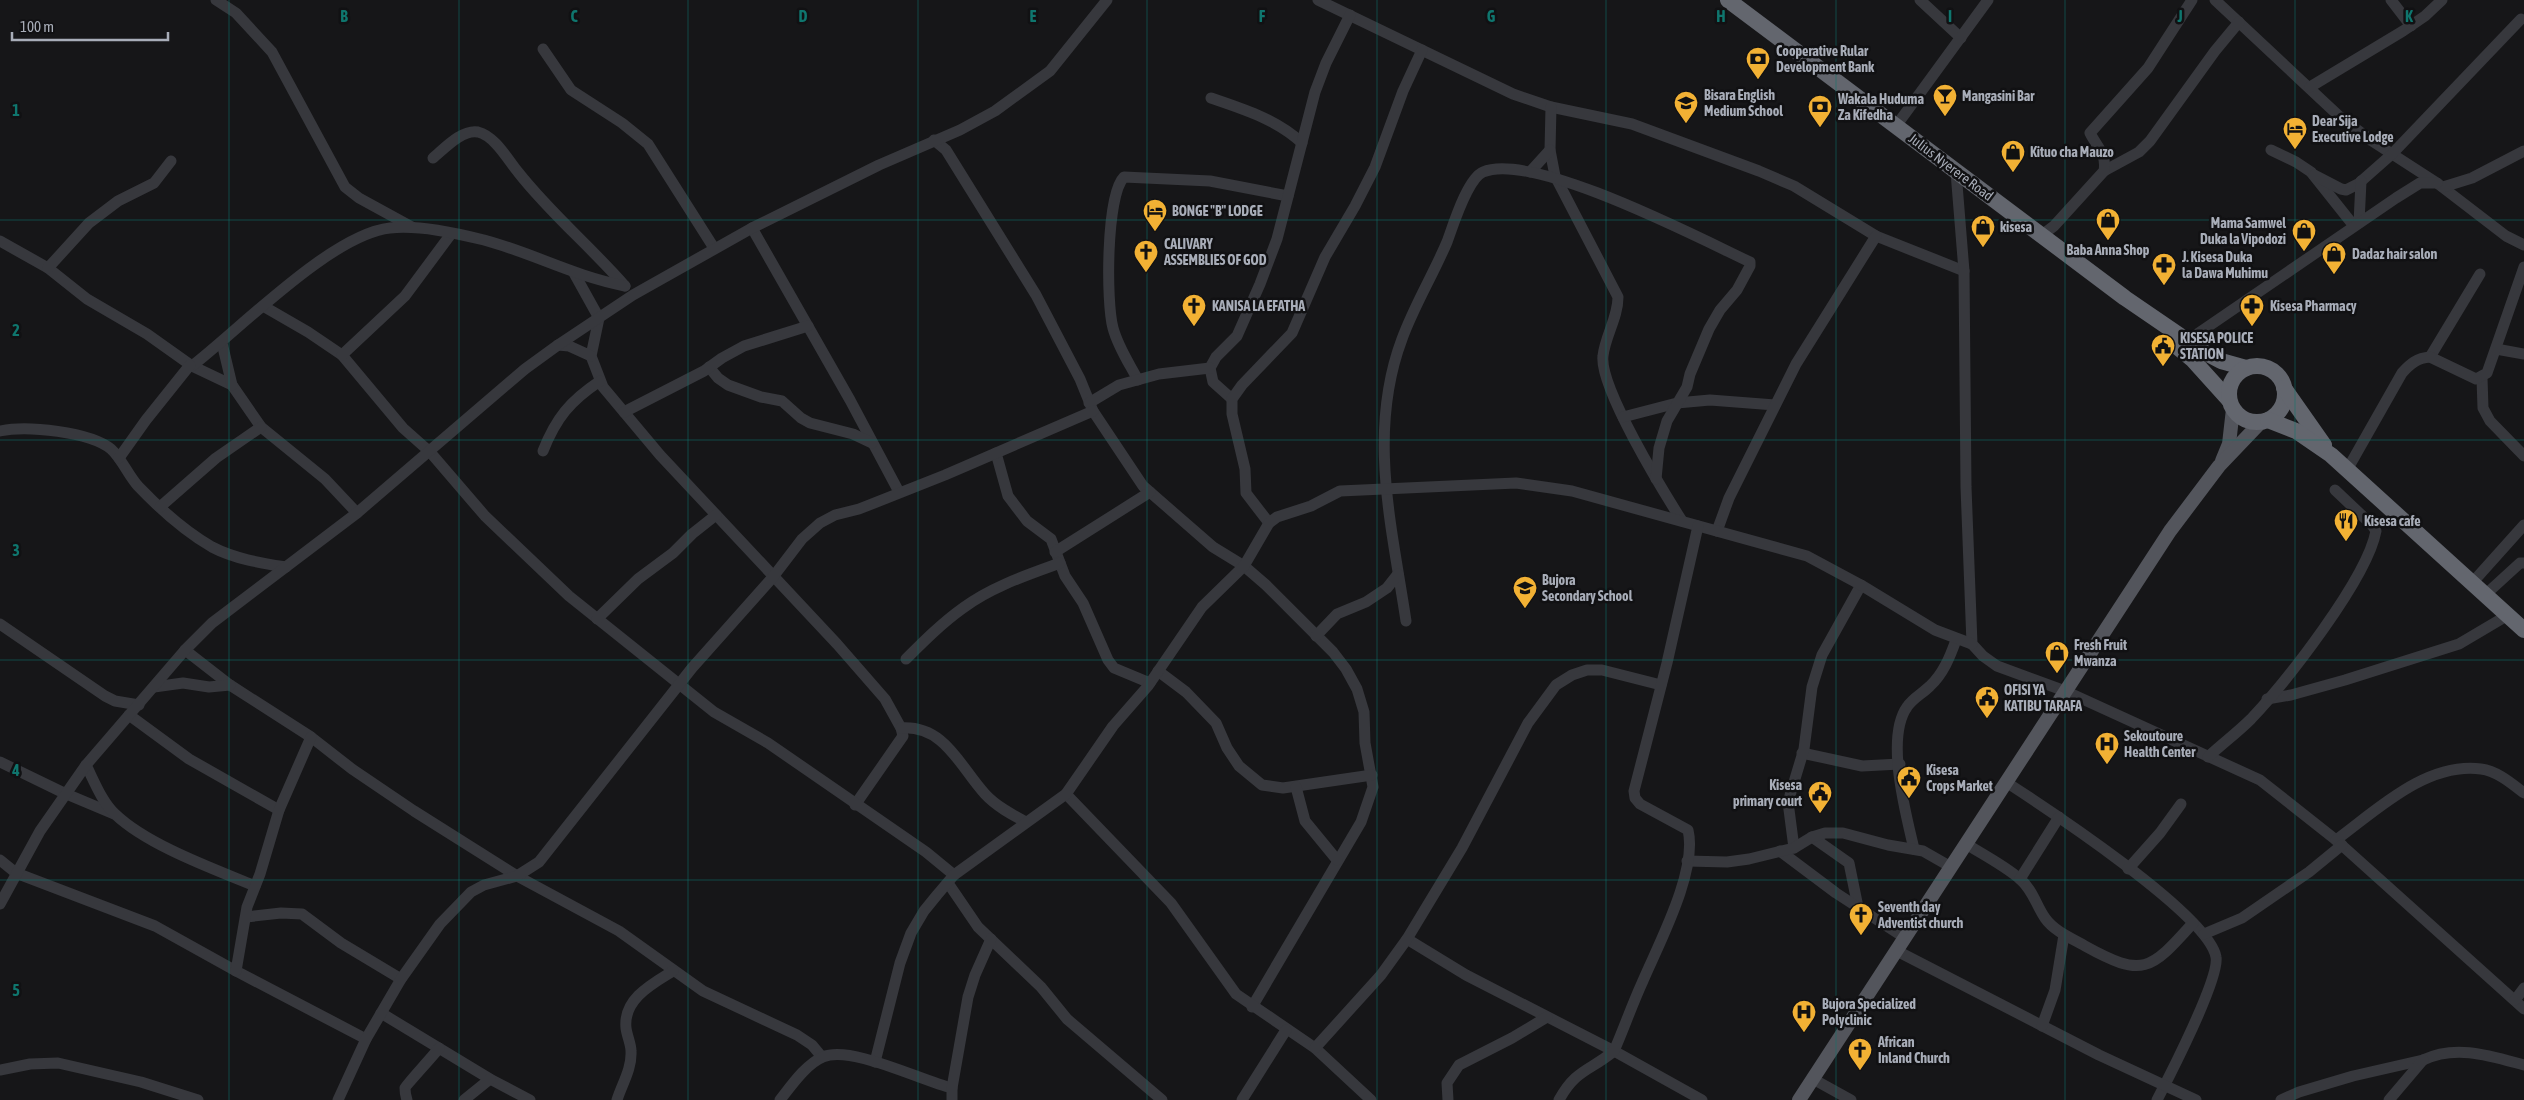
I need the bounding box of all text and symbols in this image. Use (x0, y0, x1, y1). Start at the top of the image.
text: B (340, 7, 348, 25)
text: C (570, 7, 578, 25)
text: D (799, 7, 808, 25)
text: E (1030, 7, 1037, 25)
text: F (1259, 7, 1266, 25)
text: G (1487, 7, 1496, 25)
text: H (1716, 7, 1726, 25)
text: I (1948, 7, 1952, 25)
text: J (2176, 7, 2183, 25)
text: K (2405, 7, 2413, 25)
scale bar (12, 10, 169, 42)
text: 100 m (20, 18, 54, 35)
place label: Cooperative Rular Development Bank (1776, 43, 1875, 75)
bank icon: Cooperative Rular Development Bank (1745, 46, 1771, 80)
bar icon: Mangasini Bar (1932, 83, 1958, 117)
place label: Bisara English Medium School (1704, 87, 1783, 119)
place label: Mangasini Bar (1962, 88, 2035, 104)
school or university icon: Bisara English Medium School (1673, 90, 1699, 124)
place label: Wakala Huduma Za Kifedha (1837, 91, 1924, 123)
bank icon: Wakala Huduma Za Kifedha (1807, 94, 1833, 128)
text: 1 (12, 101, 20, 119)
place label: Dear Sija Executive Lodge (2312, 113, 2394, 145)
hotel icon: Dear Sija Executive Lodge (2282, 116, 2308, 150)
street label: Julius Nyerere Road (1906, 130, 1996, 204)
shop icon: Kituo cha Mauzo (2000, 139, 2026, 173)
place label: Kituo cha Mauzo (2030, 144, 2114, 160)
hotel icon: BONGE "B" LODGE (1142, 198, 1168, 232)
place label: BONGE "B" LODGE (1172, 203, 1263, 219)
shop icon: Baba Anna Shop (2095, 207, 2121, 241)
shop icon: kisesa (1970, 214, 1996, 248)
place label: Mama Samwel Duka la Vipodozi (2200, 215, 2286, 247)
shop icon: Mama Samwel Duka la Vipodozi (2291, 218, 2317, 252)
place label: kisesa (2000, 219, 2033, 235)
place label: CALIVARY ASSEMBLIES OF GOD (1163, 236, 1267, 268)
church icon: CALIVARY ASSEMBLIES OF GOD (1133, 239, 1159, 273)
shop icon: Dadaz hair salon (2321, 241, 2347, 275)
place label: Baba Anna Shop (2067, 242, 2150, 258)
place label: Dadaz hair salon (2352, 246, 2438, 262)
place label: J. Kisesa Duka la Dawa Muhimu (2181, 249, 2268, 281)
pharmacy icon: J. Kisesa Duka la Dawa Muhimu (2151, 252, 2177, 286)
church icon: KANISA LA EFATHA (1181, 293, 1207, 327)
pharmacy icon: Kisesa Pharmacy (2239, 293, 2265, 327)
place label: KANISA LA EFATHA (1212, 298, 1305, 314)
place label: Kisesa Pharmacy (2270, 298, 2357, 314)
text: 2 (12, 321, 20, 339)
place label: KISESA POLICE STATION (2180, 330, 2253, 362)
public building icon: KISESA POLICE STATION (2150, 333, 2176, 367)
restaurant icon: Kisesa cafe (2333, 508, 2359, 542)
place label: Kisesa cafe (2364, 513, 2421, 529)
text: 3 (12, 541, 20, 559)
place label: Bujora Secondary School (1542, 572, 1633, 604)
school or university icon: Bujora Secondary School (1512, 575, 1538, 609)
place label: Fresh Fruit Mwanza (2074, 637, 2127, 669)
shop icon: Fresh Fruit Mwanza (2044, 640, 2070, 674)
place label: OFISI YA KATIBU TARAFA (2004, 682, 2082, 714)
public building icon: OFISI YA KATIBU TARAFA (1974, 685, 2000, 719)
place label: Sekoutoure Health Center (2124, 728, 2196, 760)
hospital icon: Sekoutoure Health Center (2094, 731, 2120, 765)
text: 4 (11, 761, 20, 779)
place label: Kisesa Crops Market (1926, 762, 1993, 794)
public building icon: Kisesa Crops Market (1896, 765, 1922, 799)
place label: Kisesa primary court (1733, 777, 1802, 809)
public building icon: Kisesa primary court (1807, 780, 1833, 814)
place label: Seventh day Adventist church (1877, 899, 1963, 931)
church icon: Seventh day Adventist church (1848, 902, 1874, 936)
text: 5 (12, 981, 20, 999)
place label: Bujora Specialized Polyclinic (1822, 996, 1916, 1028)
hospital icon: Bujora Specialized Polyclinic (1791, 999, 1817, 1033)
place label: African Inland Church (1877, 1034, 1950, 1066)
church icon: African Inland Church (1847, 1037, 1873, 1071)

